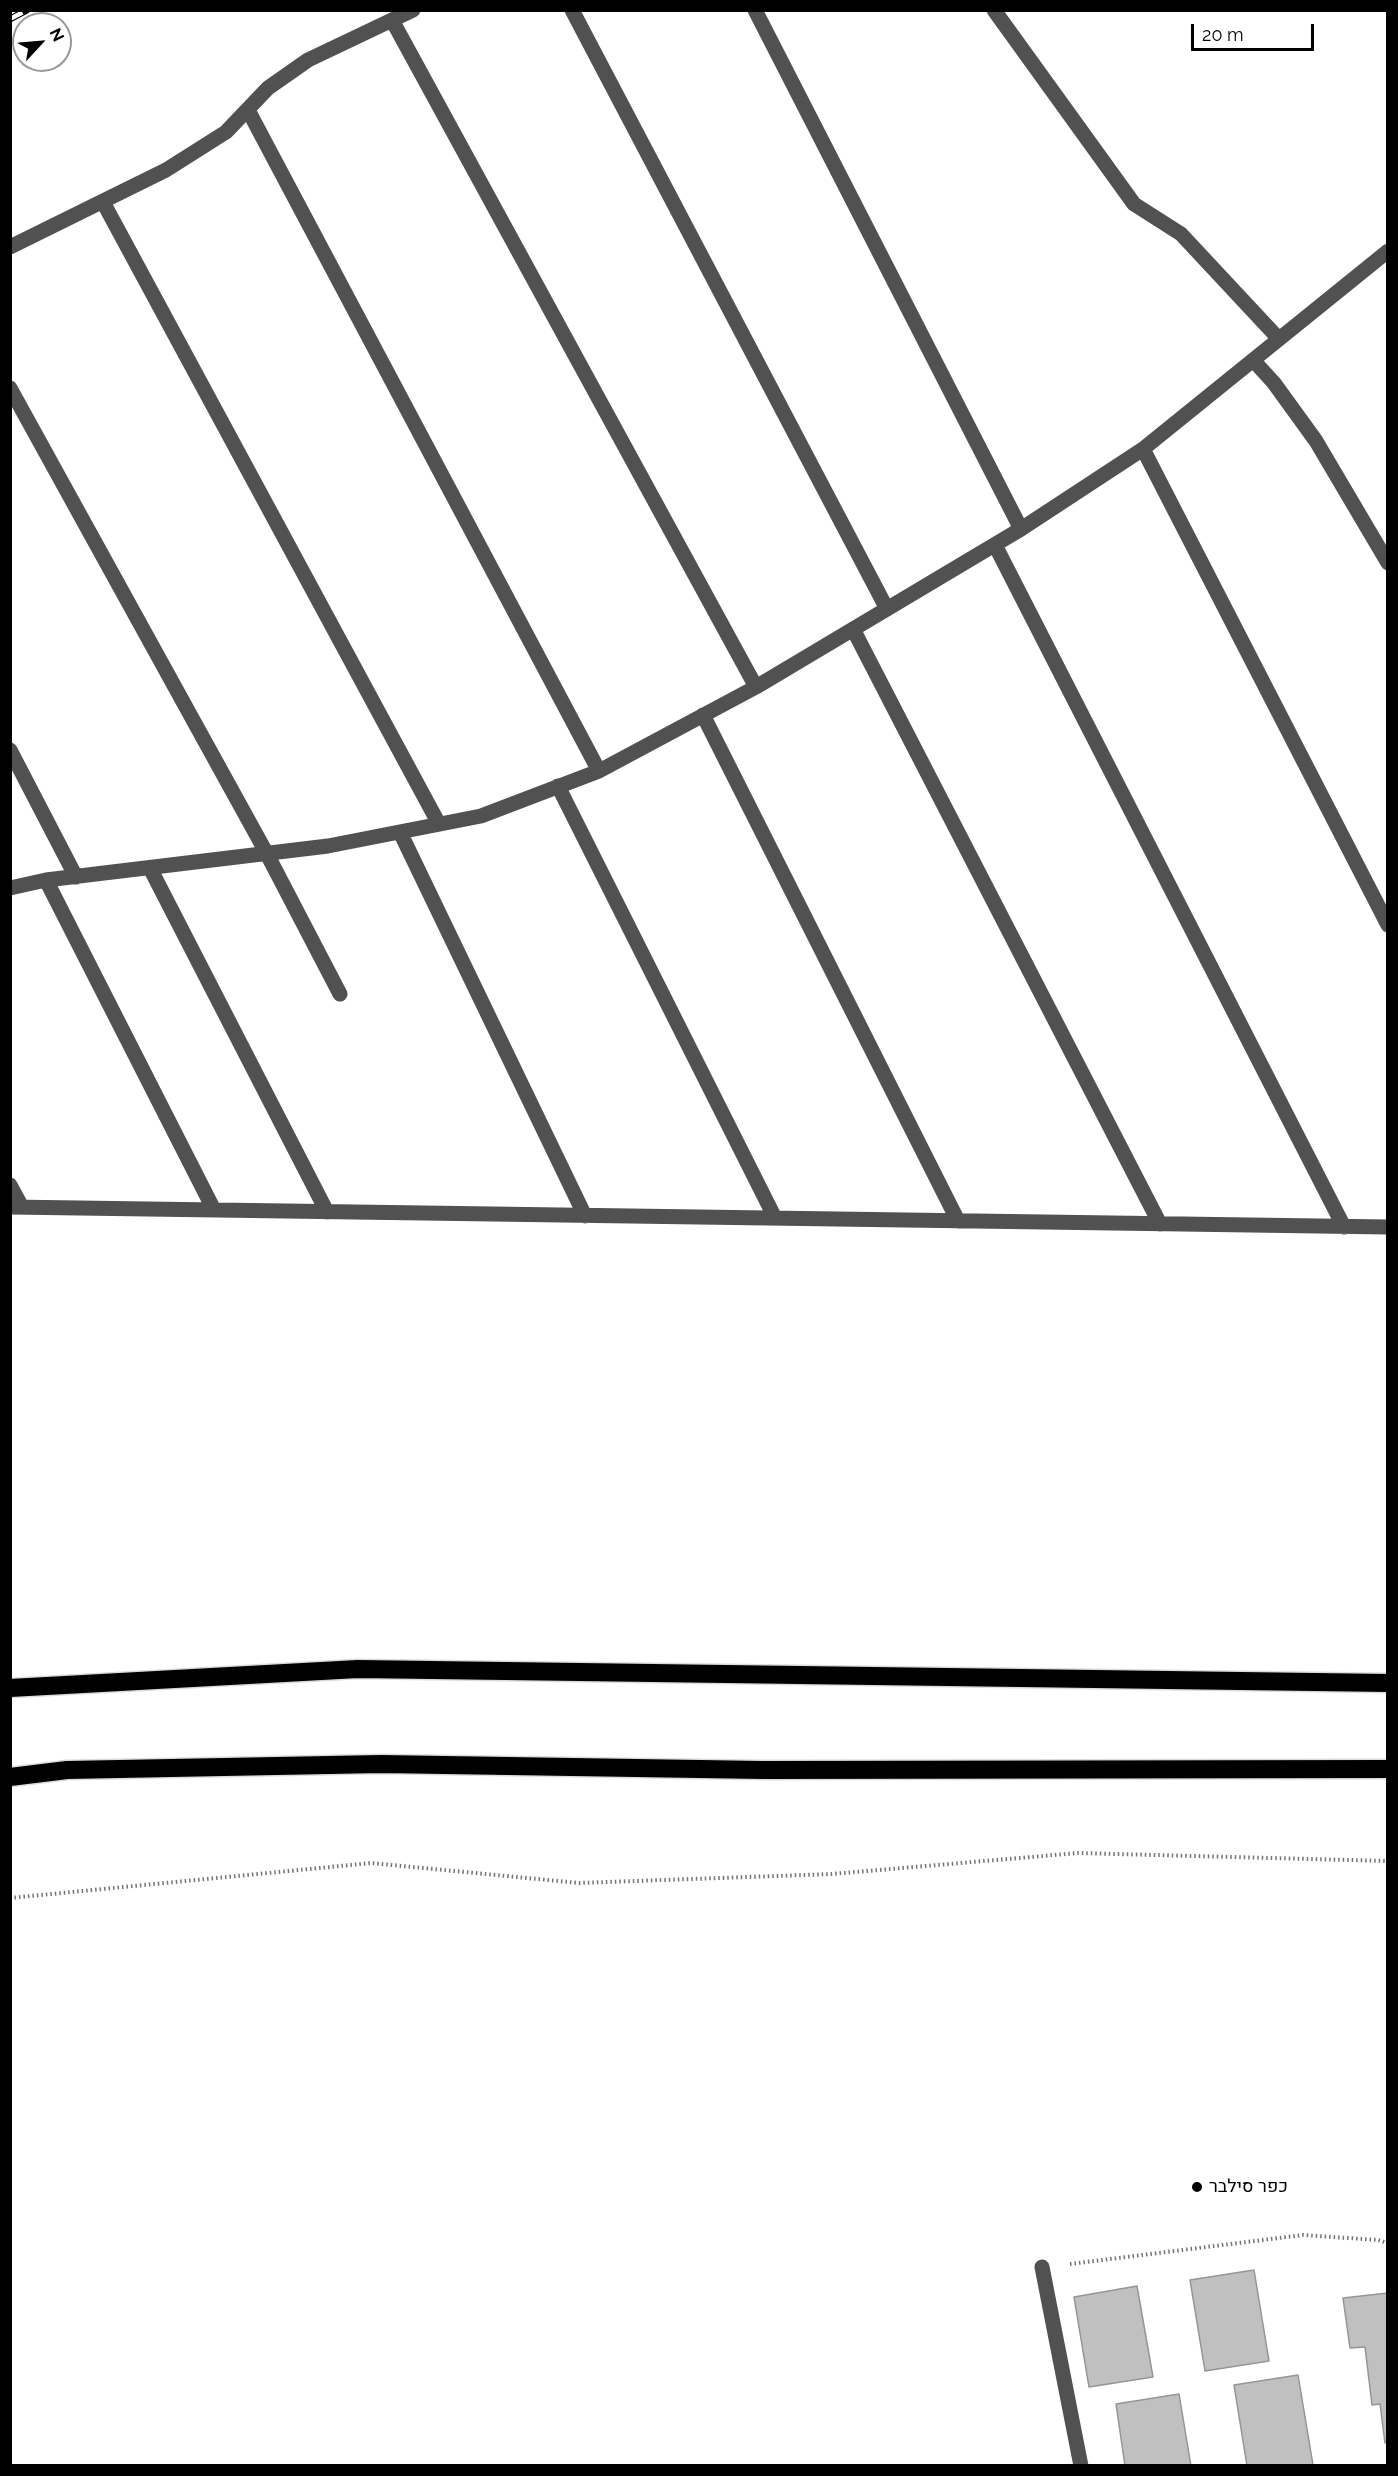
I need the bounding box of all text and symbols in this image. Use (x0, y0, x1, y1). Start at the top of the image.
north arrow (12, 12, 72, 72)
scale bar (1194, 12, 1317, 50)
text: 20 m (1202, 24, 1244, 45)
text: N (46, 25, 68, 44)
place label: כפר סילבר (1209, 2176, 1288, 2198)
marker: כפר סילבר (1190, 2180, 1204, 2194)

